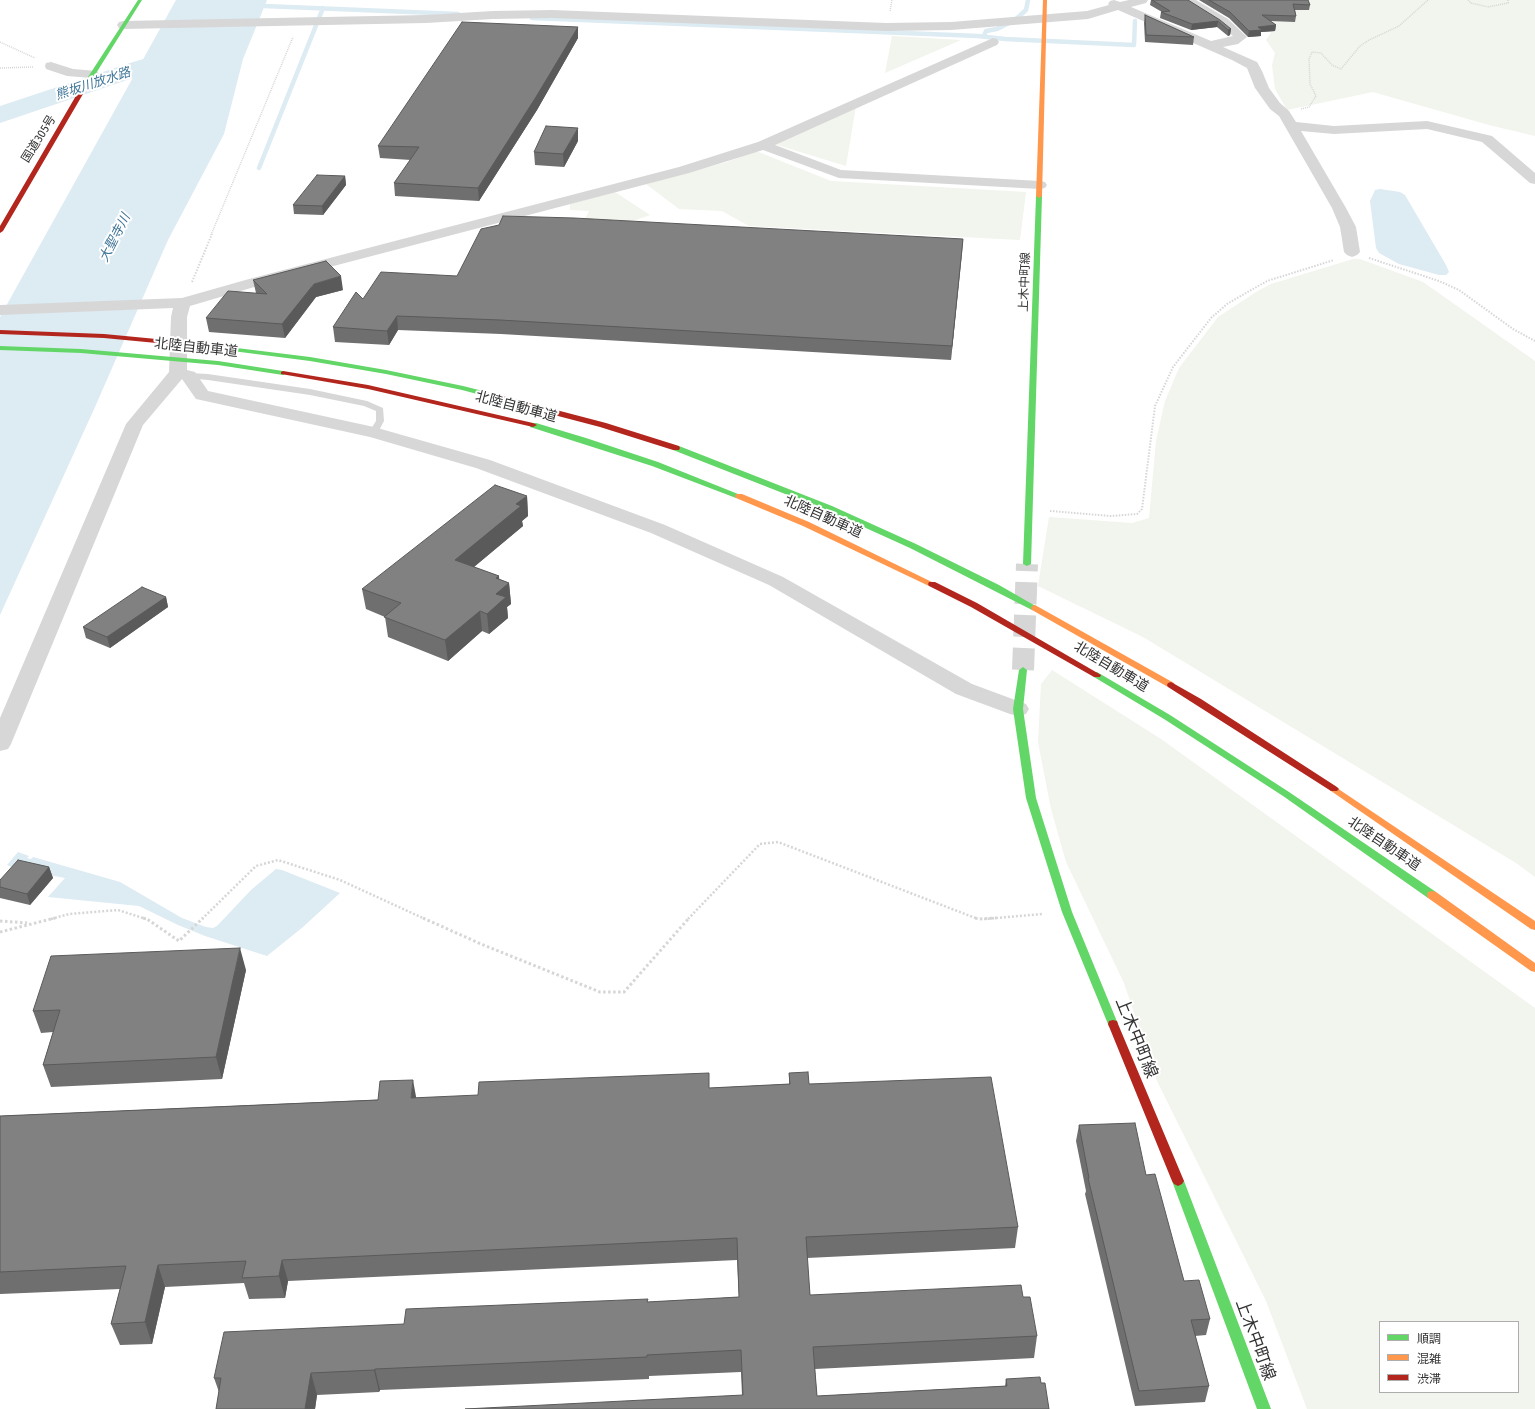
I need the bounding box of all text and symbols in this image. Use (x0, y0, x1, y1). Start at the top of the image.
water label: 熊坂川放水路 (53, 65, 133, 103)
street label: 国道305号 (19, 113, 59, 165)
water label: 大聖寺川 (96, 211, 134, 265)
street label: 上木中町線 (1017, 252, 1033, 312)
street label: 北陸自動車道 (153, 335, 239, 361)
street label: 北陸自動車道 (473, 388, 559, 426)
street label: 北陸自動車道 (781, 492, 865, 542)
street label: 北陸自動車道 (1071, 638, 1151, 696)
street label: 北陸自動車道 (1344, 814, 1424, 874)
street label: 上木中町線 (1111, 995, 1161, 1081)
street label: 上木中町線 (1231, 1297, 1279, 1383)
legend (1379, 1321, 1519, 1393)
text: 順調 (1417, 1332, 1441, 1346)
text: 混雑 (1417, 1352, 1441, 1366)
text: 渋滞 (1417, 1372, 1441, 1386)

